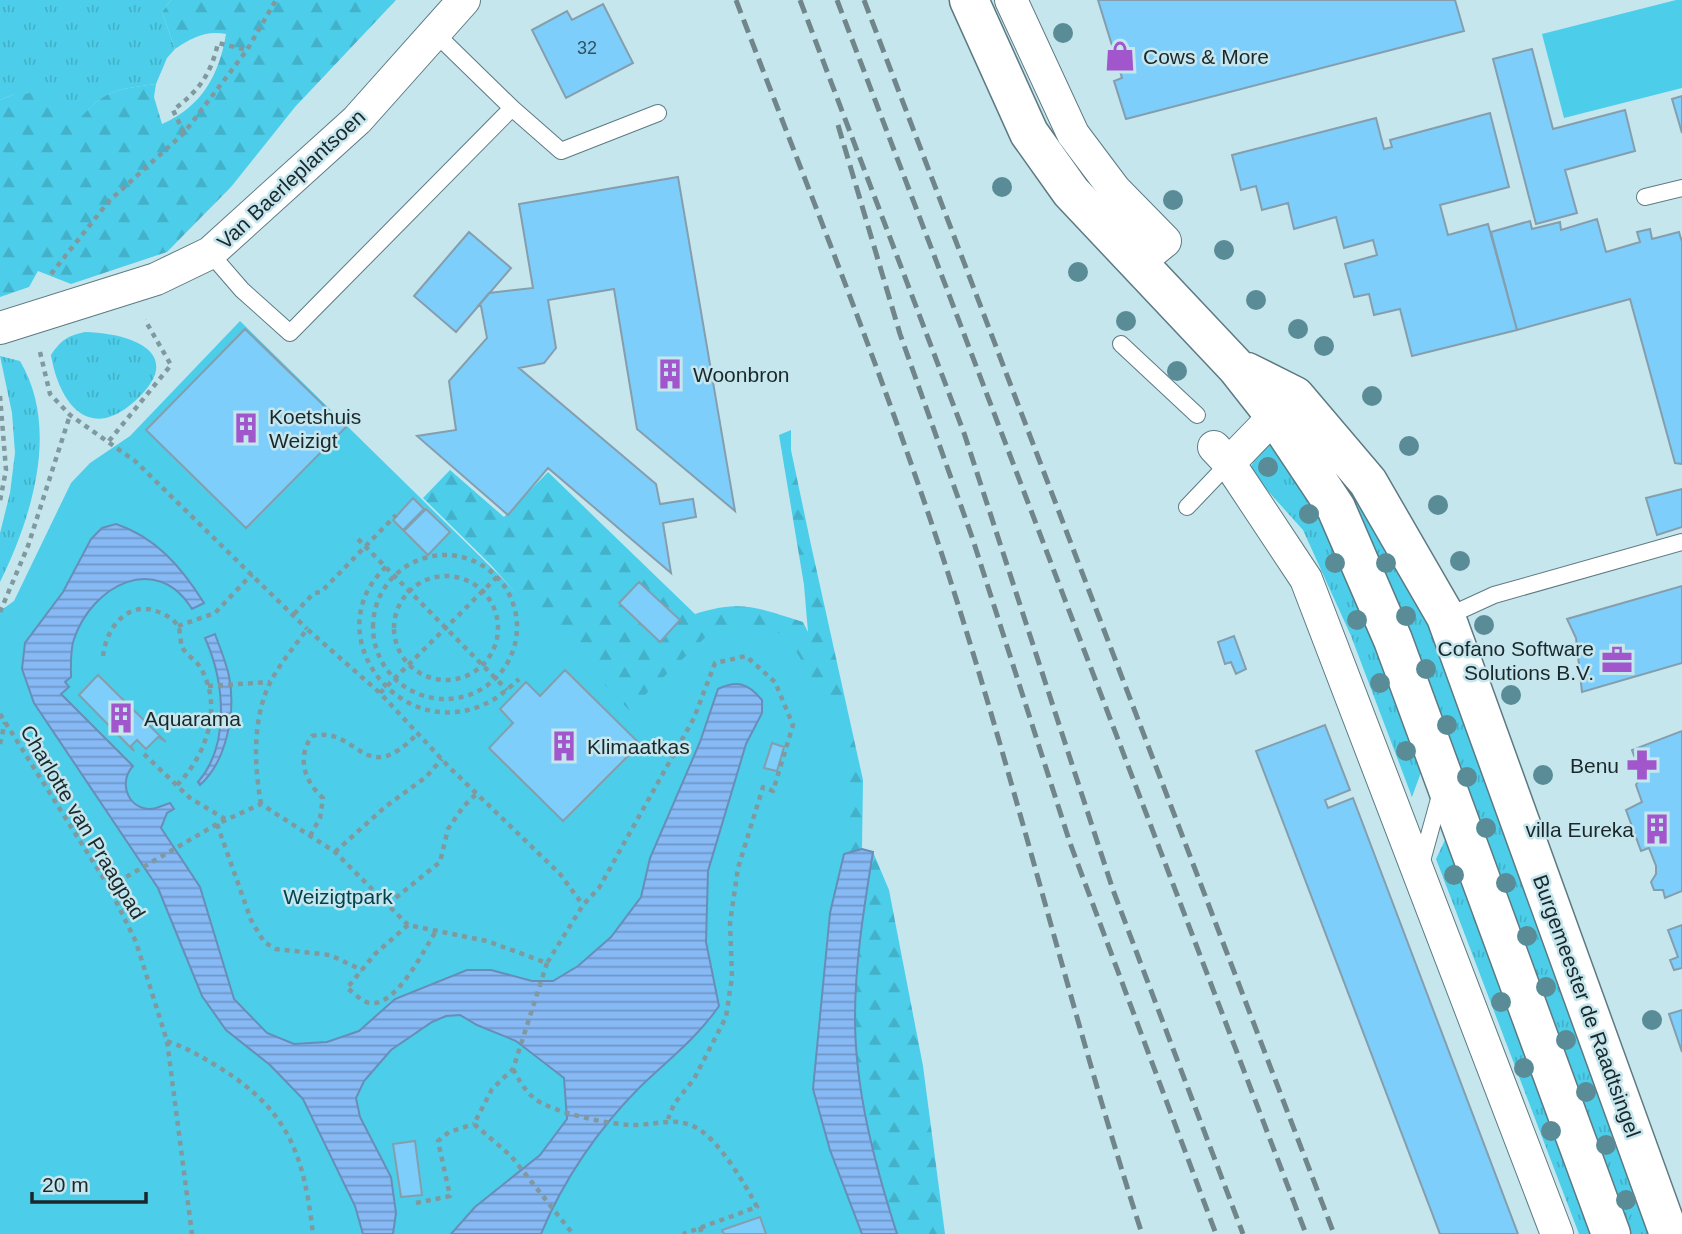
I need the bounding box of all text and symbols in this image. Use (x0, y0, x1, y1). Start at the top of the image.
house number: 32 (577, 38, 597, 58)
shop icon: Cows & More (1103, 39, 1137, 73)
place label: Cows & More (1143, 45, 1269, 68)
street label: Van Baerleplantsoen (212, 105, 370, 253)
building icon: Woonbron (653, 357, 687, 391)
place label: Woonbron (693, 363, 790, 386)
place label: Koetshuis Weizigt (269, 405, 361, 452)
building icon: Koetshuis Weizigt (229, 411, 263, 445)
place label: Cofano Software Solutions B.V. (1438, 637, 1594, 684)
office icon: Cofano Software Solutions B.V. (1600, 643, 1634, 677)
building icon: Aquarama (104, 701, 138, 735)
place label: Aquarama (144, 707, 241, 730)
street label: Charlotte van Praagpad (16, 721, 150, 923)
building icon: Klimaatkas (547, 729, 581, 763)
place label: Klimaatkas (587, 735, 690, 758)
pharmacy icon: Benu (1625, 748, 1659, 782)
place label: Benu (1570, 754, 1619, 777)
building icon: villa Eureka (1640, 812, 1674, 846)
place label: villa Eureka (1525, 818, 1634, 841)
street label: Burgemeester de Raadtsingel (1529, 872, 1645, 1140)
park label: Weizigtpark (283, 885, 393, 908)
scale bar (32, 1160, 145, 1204)
text: 20 m (42, 1173, 89, 1196)

